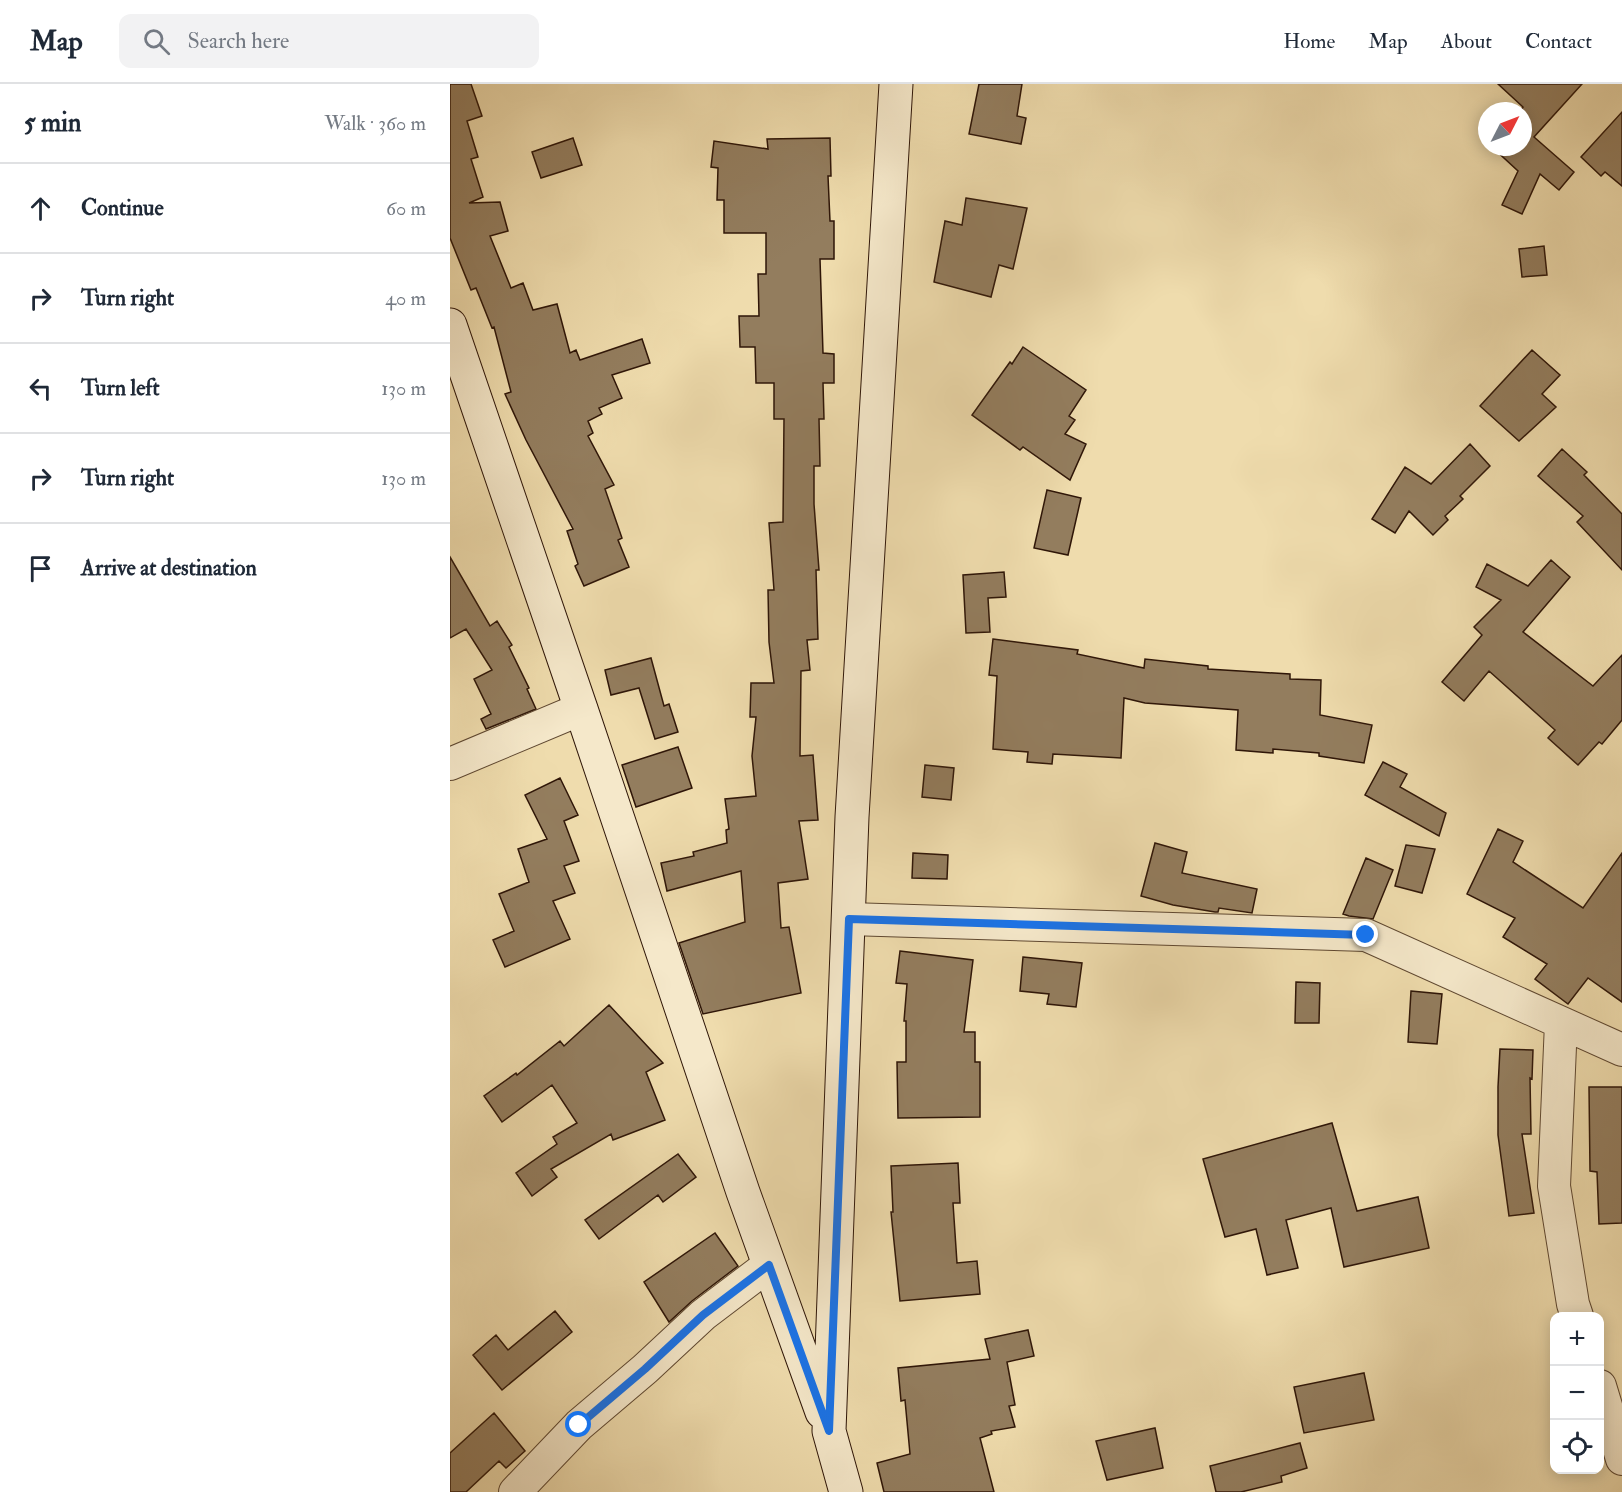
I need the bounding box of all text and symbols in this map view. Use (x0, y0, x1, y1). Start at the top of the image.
search box (119, 14, 539, 68)
text: Map (30, 24, 83, 59)
icon: search (140, 25, 173, 58)
text: Search here (188, 27, 289, 55)
text: Home (1283, 28, 1335, 55)
text: Map (1368, 28, 1408, 55)
text: About (1441, 28, 1492, 55)
text: Contact (1525, 28, 1592, 55)
north arrow (1478, 102, 1532, 156)
text: 5 min (24, 107, 81, 139)
text: Walk · 360 m (324, 111, 426, 136)
icon: ahead (24, 192, 57, 225)
text: Continue (81, 194, 164, 222)
text: 60 m (386, 196, 426, 221)
icon: right (24, 282, 57, 315)
text: Turn right (81, 284, 174, 312)
text: 40 m (385, 286, 426, 311)
icon: left (24, 372, 57, 405)
text: Turn left (81, 374, 160, 402)
text: 130 m (381, 376, 426, 401)
icon: right (24, 462, 57, 495)
text: Turn right (81, 464, 174, 492)
text: 130 m (381, 466, 426, 491)
icon: arrive (24, 552, 57, 585)
text: Arrive at destination (81, 554, 257, 582)
route end (1352, 921, 1378, 947)
map controls (1550, 1312, 1604, 1474)
button: + (1550, 1312, 1604, 1366)
button: − (1550, 1366, 1604, 1420)
route start (565, 1411, 591, 1437)
button: locate (1550, 1420, 1604, 1474)

